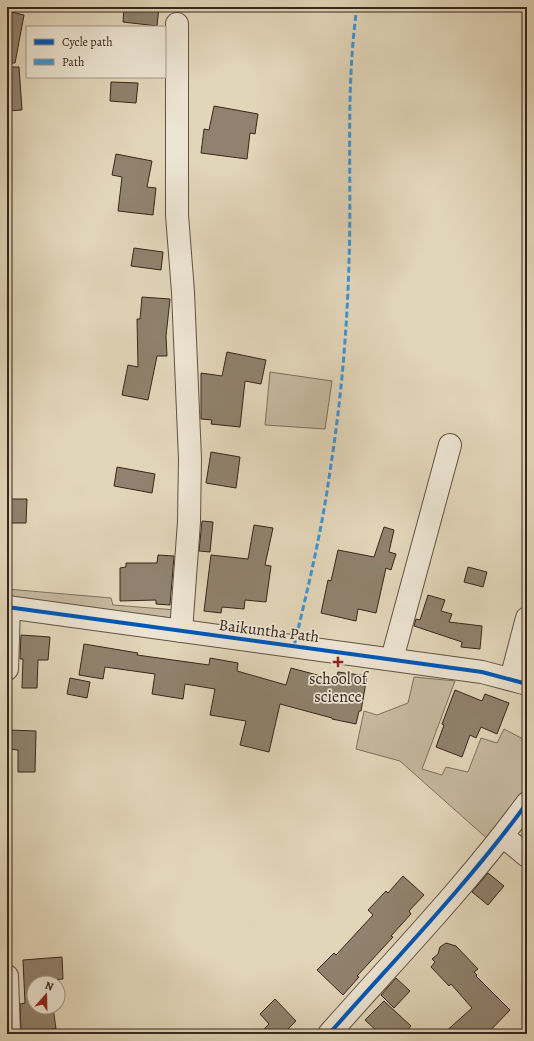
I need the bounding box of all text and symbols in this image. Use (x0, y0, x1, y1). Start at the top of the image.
legend (26, 26, 166, 78)
text: Cycle path (62, 34, 113, 50)
text: Path (62, 54, 85, 70)
street label: Baikuntha Path (217, 614, 321, 648)
marker: school of science (332, 656, 344, 668)
place label: school of science (309, 668, 370, 708)
north arrow (26, 975, 66, 1015)
text: N (43, 978, 56, 994)

